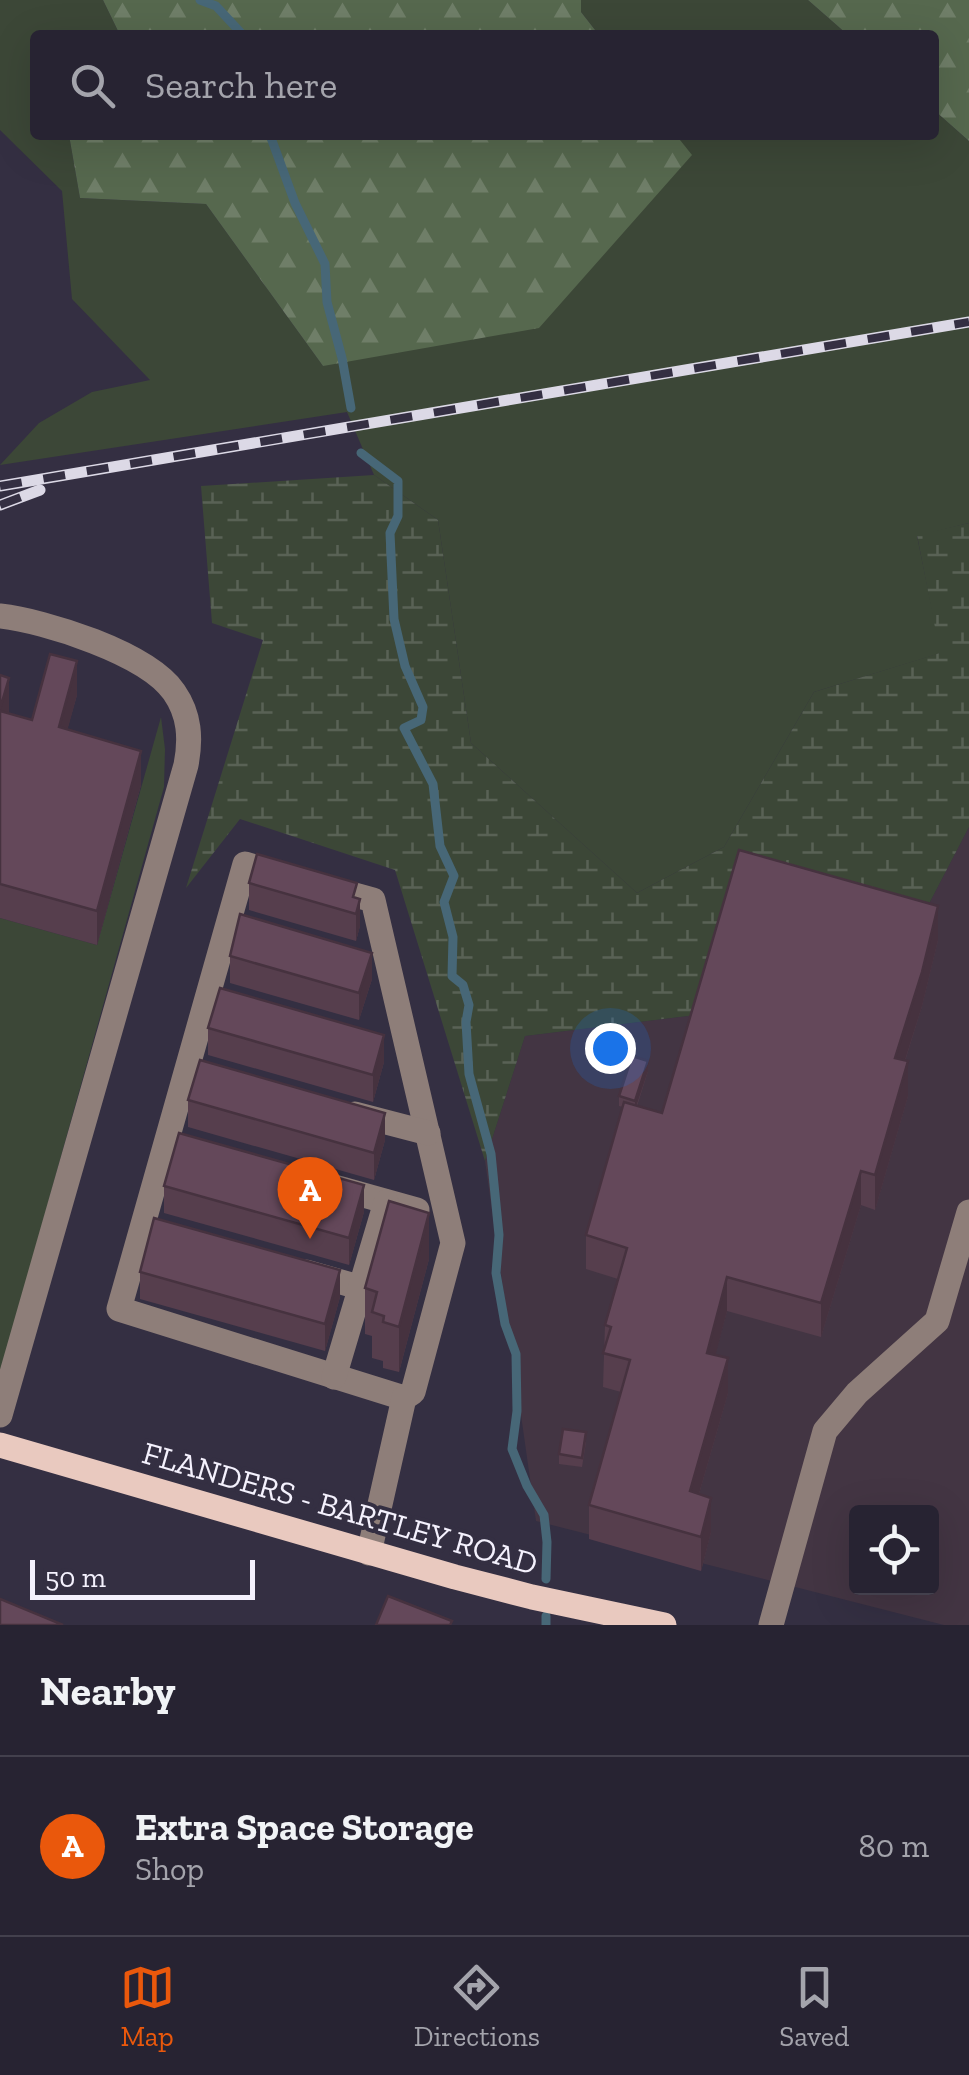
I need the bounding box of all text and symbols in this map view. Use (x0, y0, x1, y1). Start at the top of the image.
search box (30, 30, 939, 140)
icon: search (65, 58, 120, 113)
text: Search here (145, 62, 337, 108)
your location (585, 1023, 636, 1074)
pin: A (278, 1156, 342, 1239)
street label: FLANDERS - BARTLEY ROAD (138, 1433, 542, 1583)
map controls (849, 1505, 939, 1595)
button: locate (849, 1505, 939, 1595)
scale bar (30, 1555, 255, 1600)
text: 50 m (45, 1561, 106, 1594)
text: Nearby (40, 1665, 176, 1716)
text: Extra Space Storage (135, 1804, 474, 1850)
text: A (62, 1827, 83, 1865)
text: 80 m (858, 1827, 929, 1865)
text: Shop (135, 1850, 204, 1888)
tab: Map (120, 1960, 175, 2053)
tab: Directions (414, 1960, 540, 2053)
tab: Saved (779, 1960, 849, 2053)

